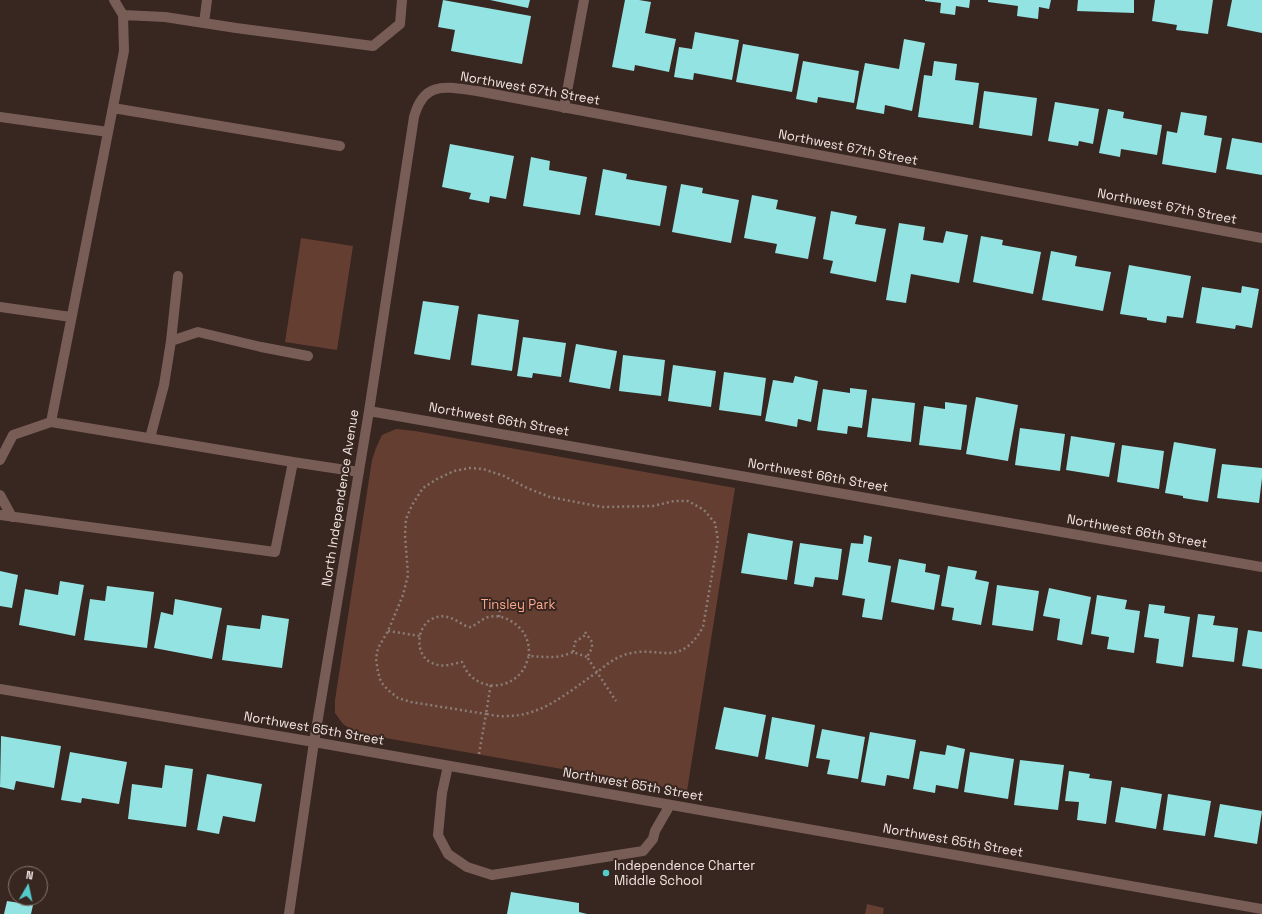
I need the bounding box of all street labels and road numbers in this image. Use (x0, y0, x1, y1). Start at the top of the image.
street label: Northwest 67th Street (459, 69, 601, 109)
street label: Northwest 67th Street (777, 127, 919, 169)
street label: Northwest 67th Street (1096, 186, 1238, 228)
street label: Northwest 66th Street (428, 400, 570, 440)
street label: North Independence Avenue (319, 408, 363, 588)
street label: Northwest 66th Street (747, 456, 889, 496)
street label: Northwest 66th Street (1066, 512, 1208, 552)
street label: Northwest 65th Street (243, 709, 385, 749)
street label: Northwest 65th Street (562, 765, 704, 805)
street label: Northwest 65th Street (882, 821, 1024, 861)

